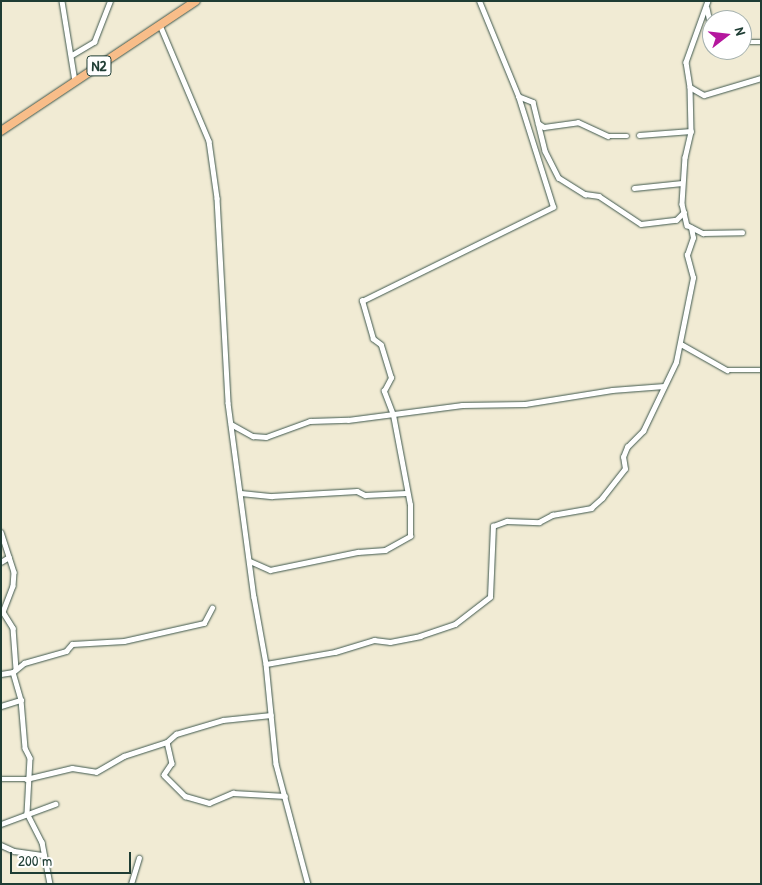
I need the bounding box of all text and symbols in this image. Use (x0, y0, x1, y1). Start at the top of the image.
north arrow (702, 10, 752, 60)
text: N (731, 25, 751, 37)
road number: N2 (86, 54, 112, 78)
scale bar (12, 842, 134, 874)
text: 200 m (18, 850, 52, 871)

